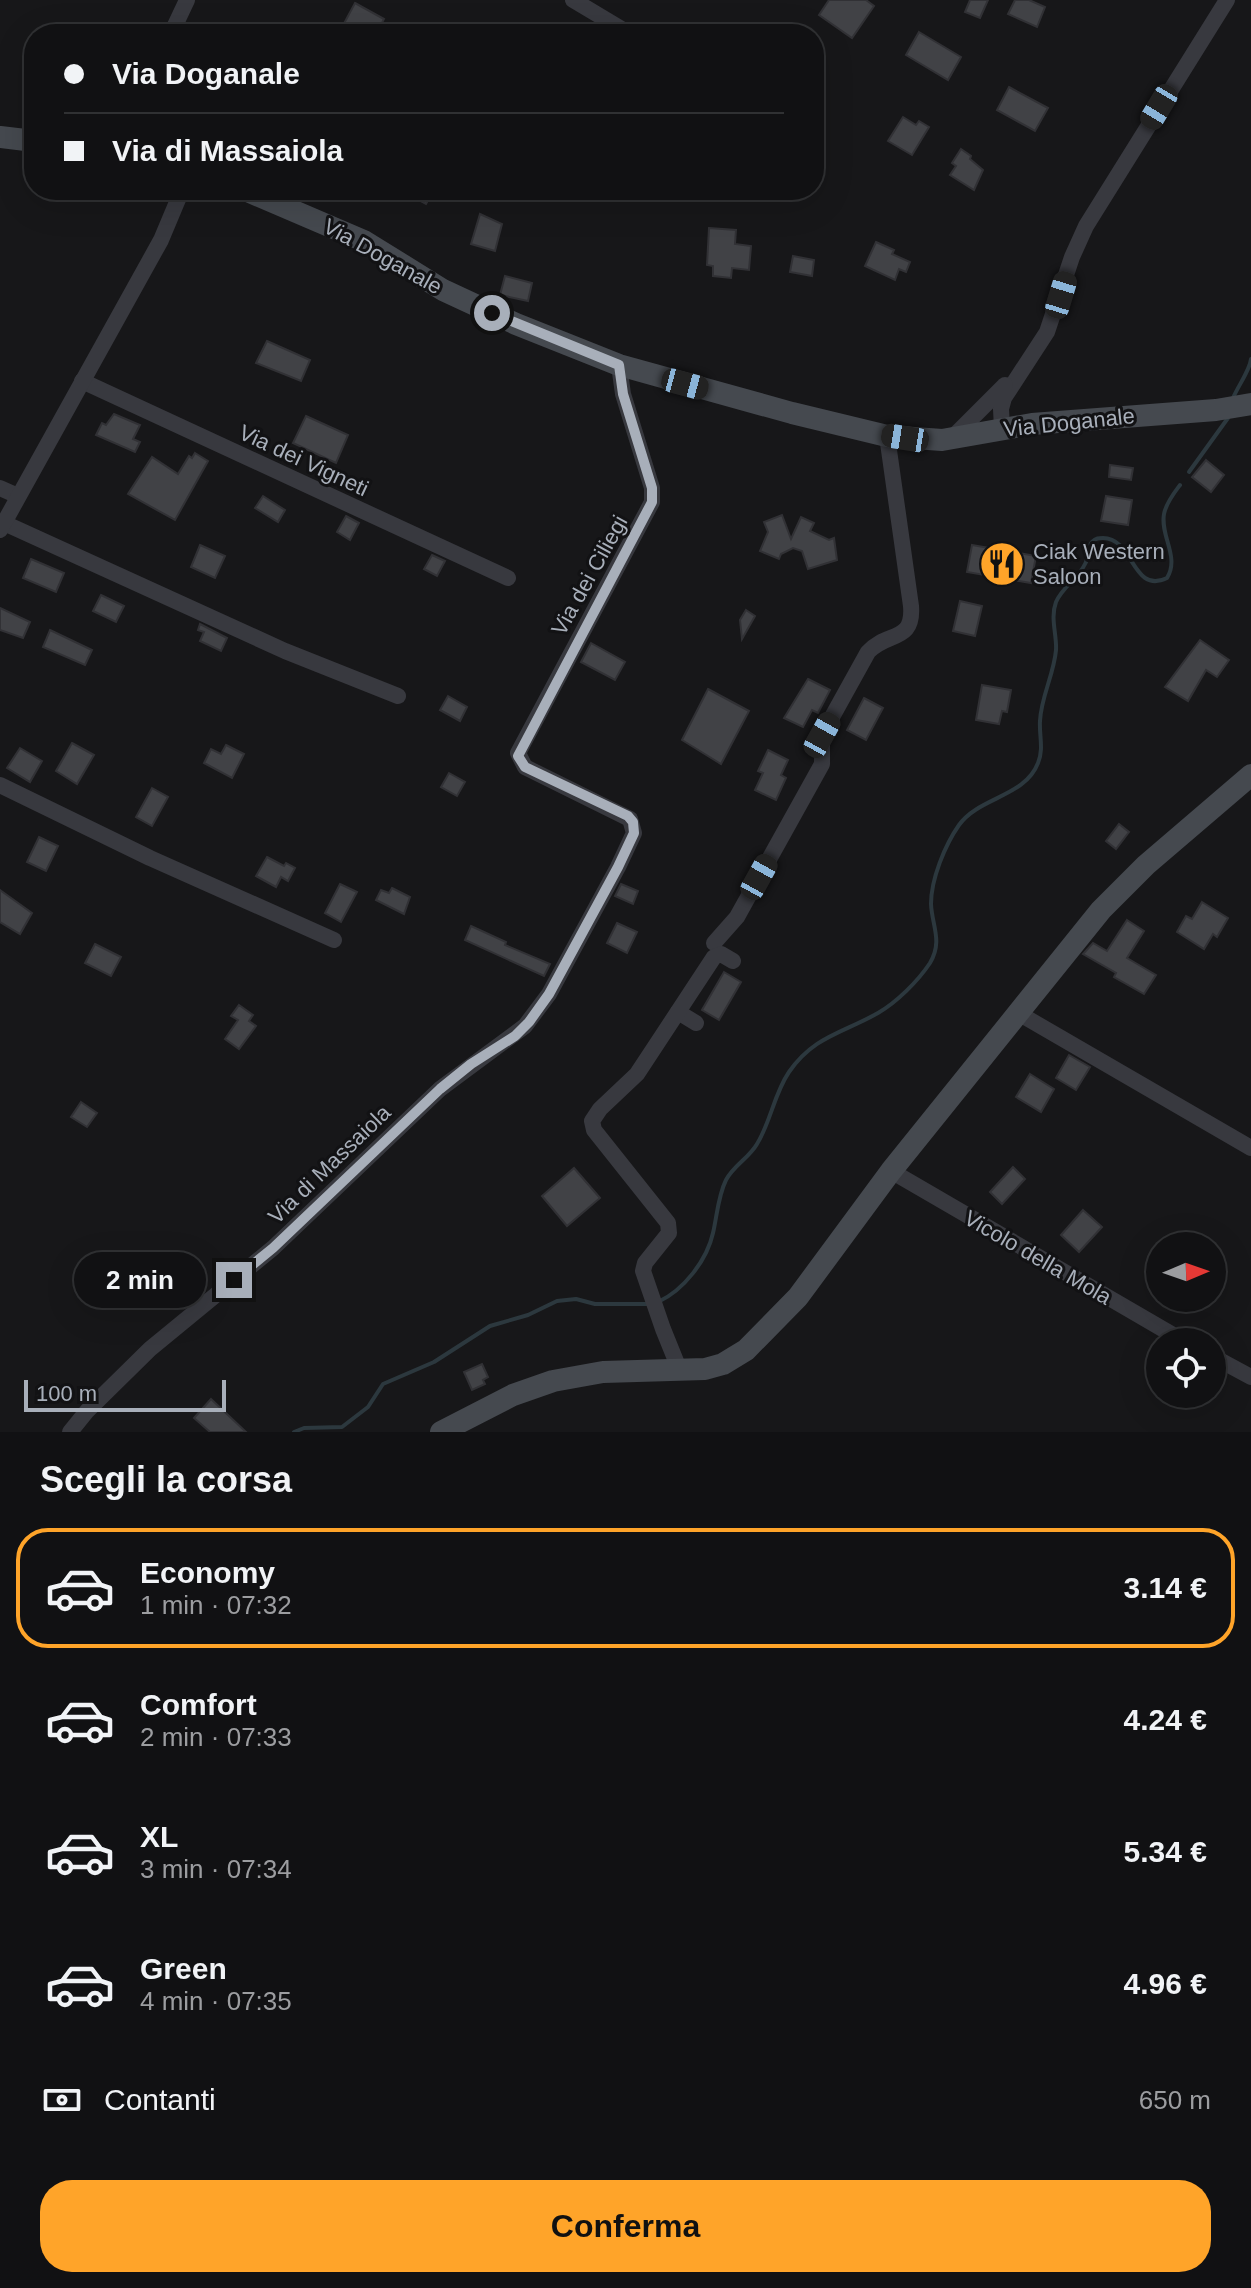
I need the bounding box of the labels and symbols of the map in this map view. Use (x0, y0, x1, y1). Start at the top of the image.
car (1136, 80, 1182, 134)
street label: Via Doganale (319, 214, 446, 299)
car (1043, 269, 1079, 321)
route start (474, 295, 510, 331)
car (659, 366, 711, 402)
street label: Via Doganale (1002, 403, 1136, 442)
street label: Via dei Vigneti (235, 420, 372, 501)
car (879, 422, 931, 454)
street label: Via dei Ciliegi (546, 511, 633, 639)
place label: Ciak Western Saloon (1033, 539, 1165, 589)
restaurant icon: Ciak Western Saloon (978, 540, 1026, 588)
car (800, 708, 844, 762)
car (737, 850, 781, 904)
street label: Via di Massaiola (263, 1099, 396, 1229)
street label: Vicolo della Mola (960, 1205, 1117, 1310)
north arrow (1146, 1232, 1226, 1312)
callout: 2 min (74, 1252, 206, 1308)
route end (216, 1262, 252, 1298)
scale bar (24, 1376, 226, 1412)

